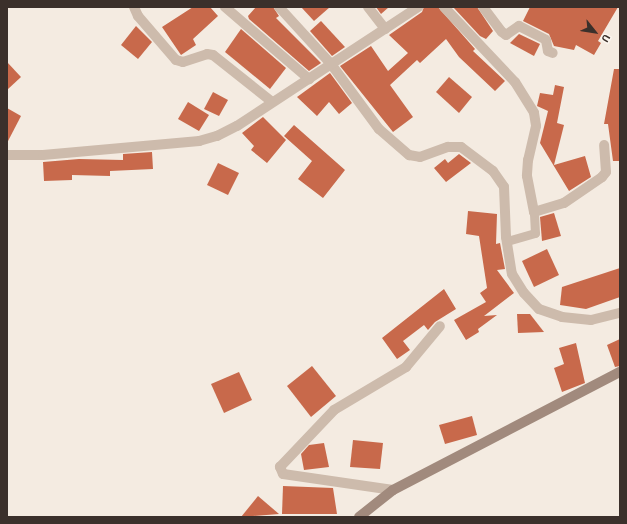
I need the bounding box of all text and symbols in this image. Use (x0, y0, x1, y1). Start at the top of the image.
north arrow (575, 12, 615, 52)
text: U (599, 32, 612, 44)

